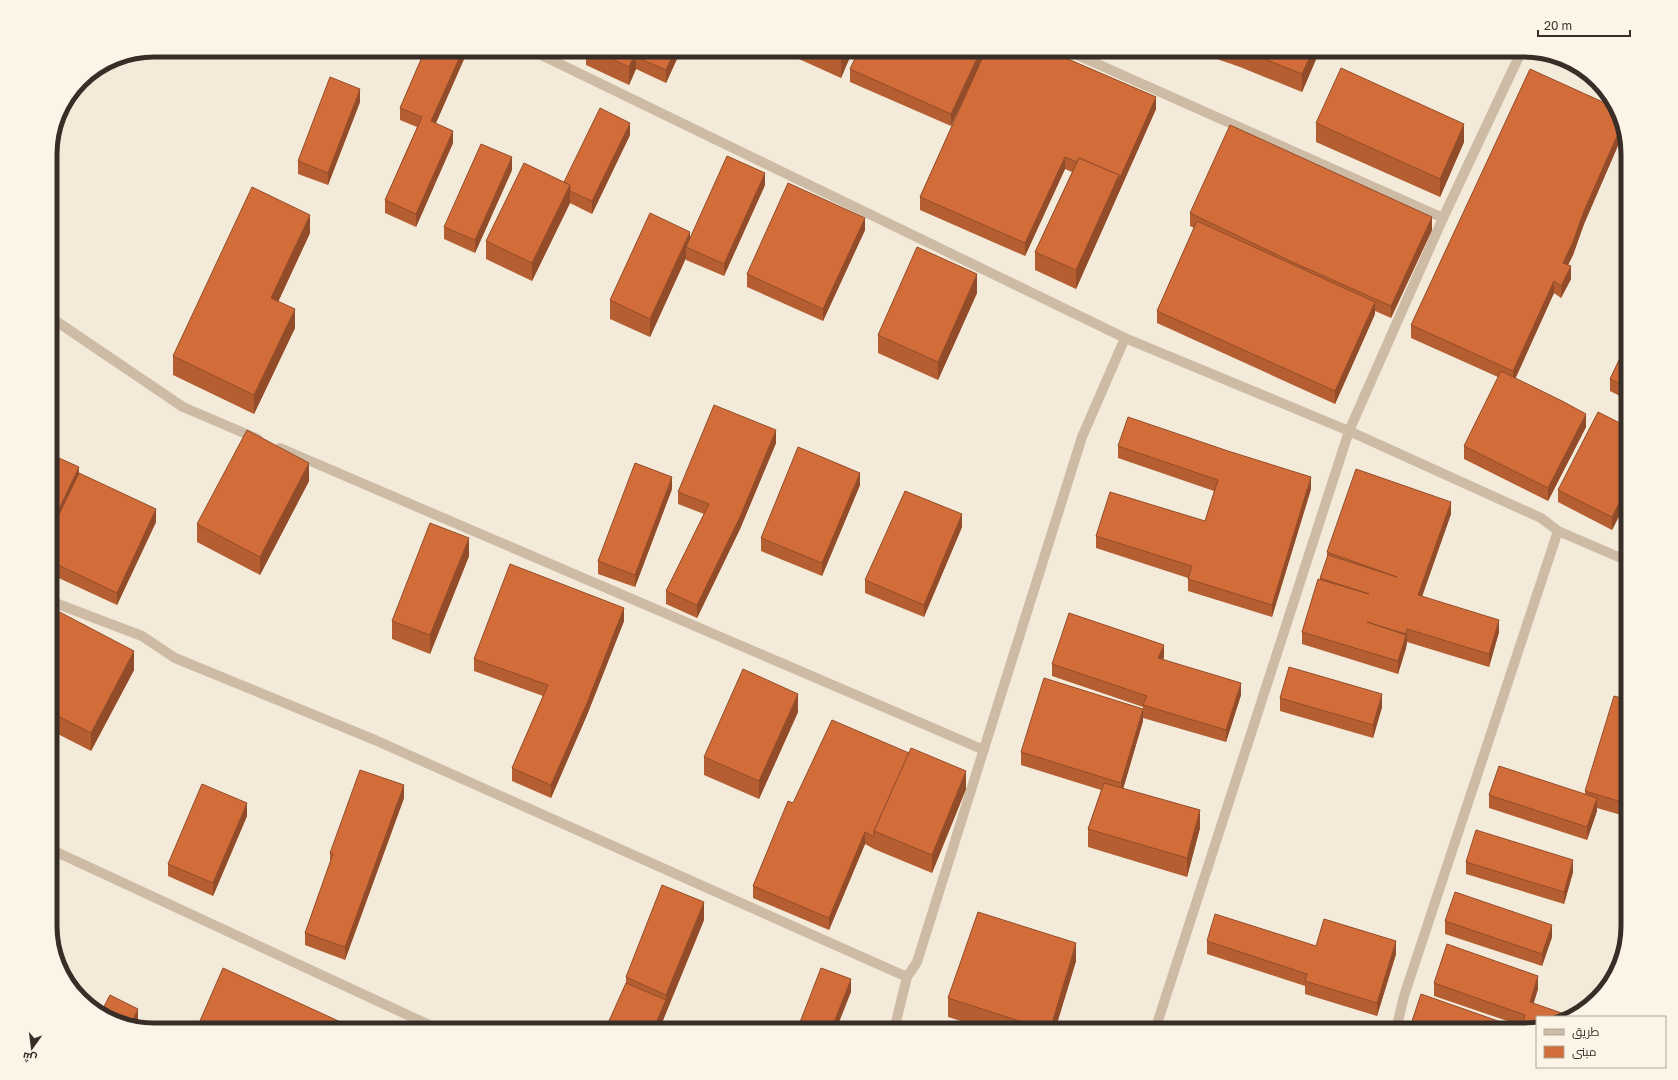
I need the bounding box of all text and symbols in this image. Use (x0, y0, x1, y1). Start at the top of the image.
scale bar (1538, 12, 1630, 38)
text: 20 m (1544, 18, 1572, 33)
legend (1536, 1016, 1666, 1068)
text: طريق (1572, 1024, 1600, 1039)
north arrow (12, 1028, 52, 1068)
text: مبنى (1572, 1044, 1597, 1059)
text: ش (21, 1049, 38, 1066)

